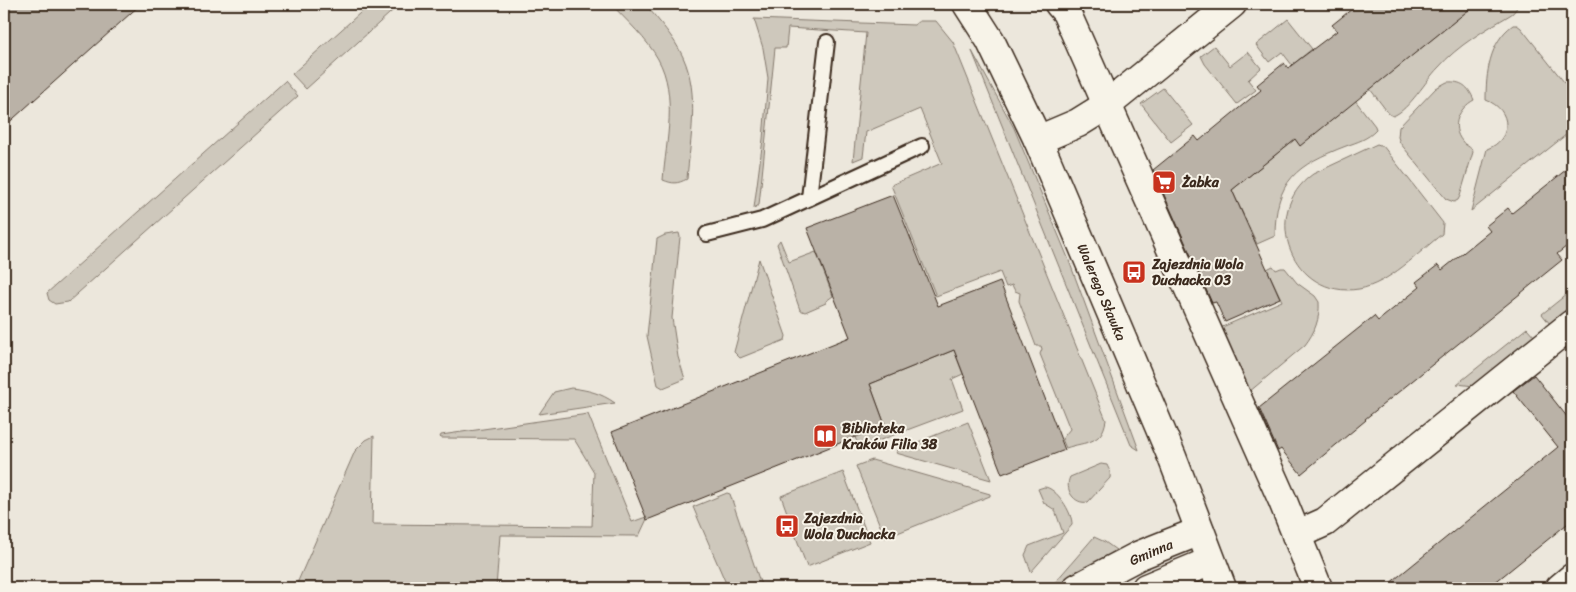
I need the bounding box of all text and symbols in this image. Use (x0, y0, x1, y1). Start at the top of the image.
supermarket icon: Żabka (1151, 169, 1177, 195)
place label: Żabka (1181, 170, 1220, 195)
street label: Walerego Sławka (1070, 240, 1133, 345)
place label: Zajezdnia Wola Duchacka 03 (1151, 252, 1244, 293)
bus stop icon: Zajezdnia Wola Duchacka 03 (1121, 259, 1147, 285)
place label: Biblioteka Kraków Filia 38 (841, 416, 938, 457)
library icon: Biblioteka Kraków Filia 38 (812, 423, 838, 449)
place label: Zajezdnia Wola Duchacka (803, 506, 896, 547)
bus stop icon: Zajezdnia Wola Duchacka (774, 513, 800, 539)
street label: Gminna (1125, 532, 1178, 573)

